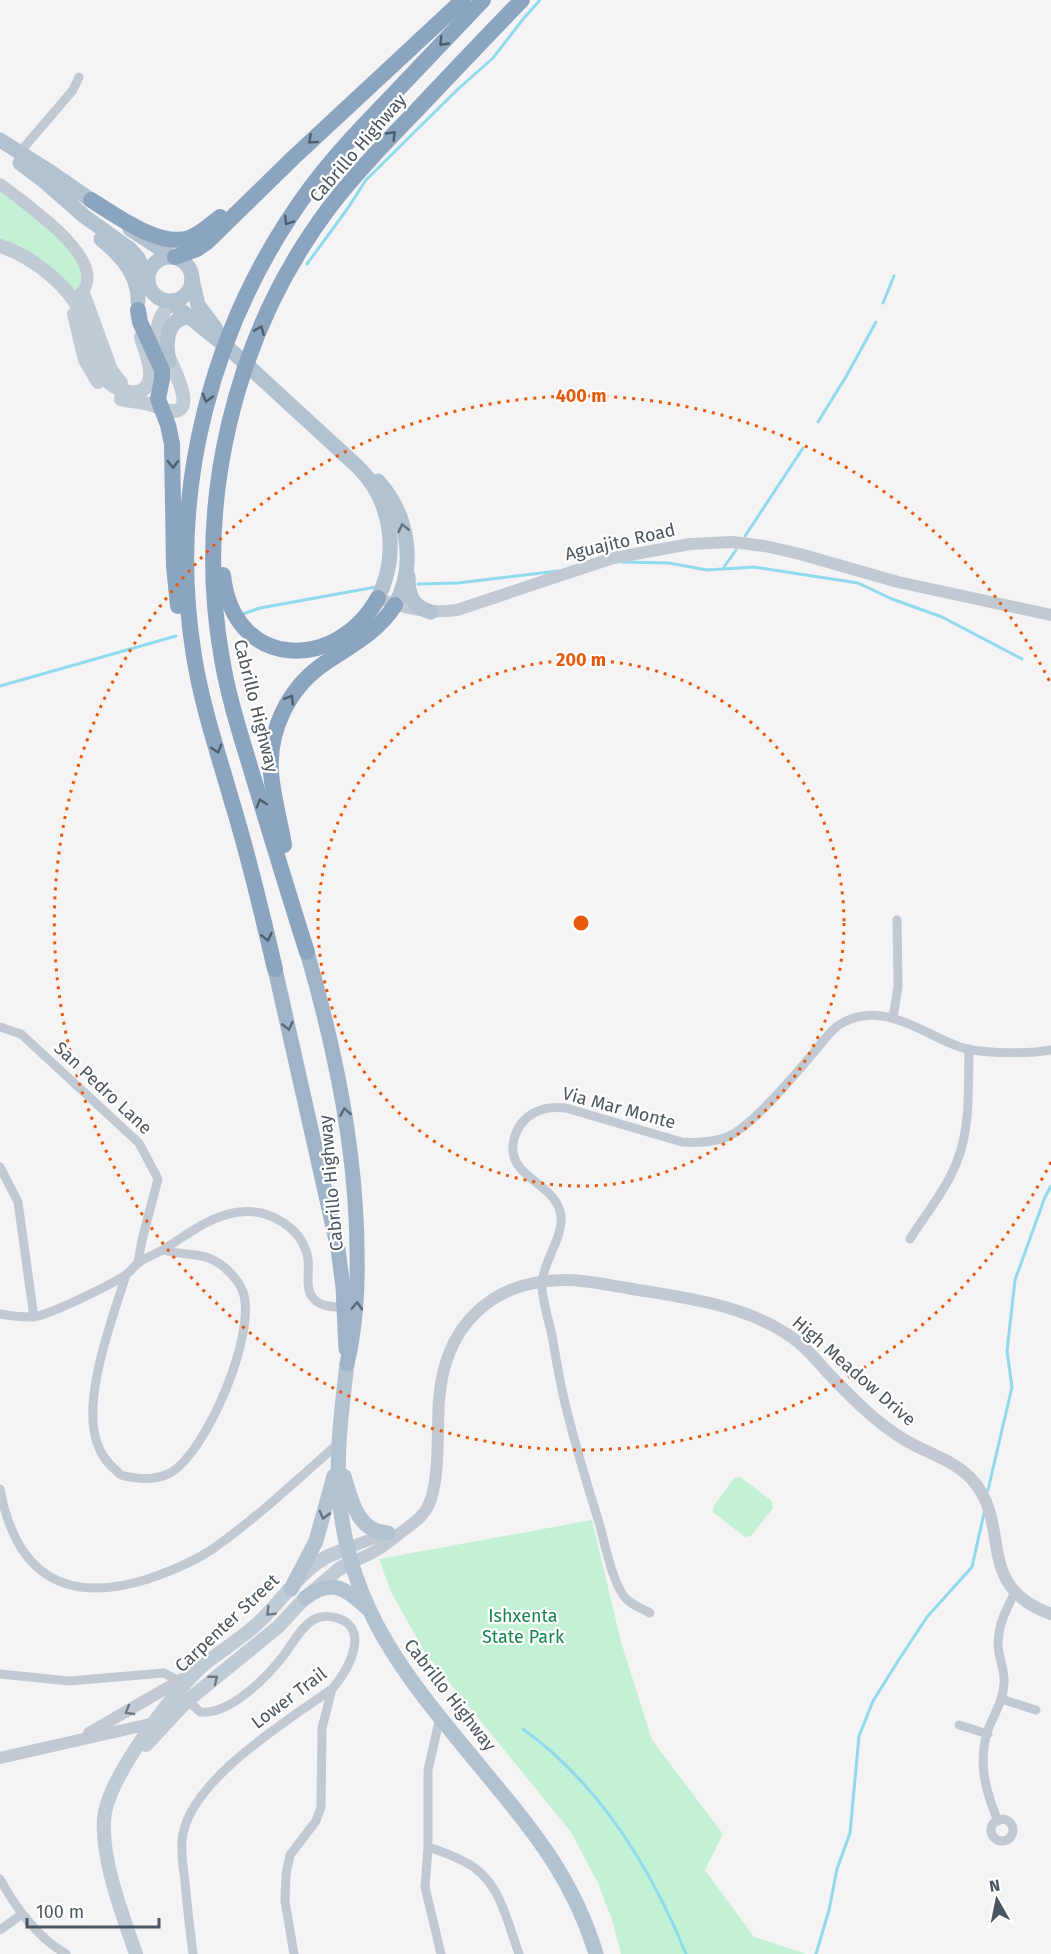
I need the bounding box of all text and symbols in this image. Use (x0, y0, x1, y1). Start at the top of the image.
one-way arrow (439, 35, 450, 46)
street label: Cabrillo Highway (305, 89, 411, 207)
one-way arrow (385, 132, 396, 143)
one-way arrow (309, 133, 319, 144)
one-way arrow (283, 215, 295, 225)
one-way arrow (253, 325, 265, 336)
text: 400 m (556, 385, 606, 407)
one-way arrow (202, 393, 215, 403)
one-way arrow (167, 459, 179, 468)
street label: Aguajito Road (563, 519, 677, 565)
one-way arrow (398, 523, 411, 533)
street label: Cabrillo Highway (229, 637, 283, 775)
text: 200 m (556, 649, 606, 671)
one-way arrow (283, 695, 294, 706)
one-way arrow (210, 743, 222, 754)
one-way arrow (256, 798, 268, 809)
centre of rings (571, 913, 591, 933)
one-way arrow (260, 932, 273, 942)
one-way arrow (281, 1021, 294, 1031)
street label: San Pedro Lane (49, 1037, 157, 1139)
street label: Via Mar Monte (560, 1082, 678, 1134)
one-way arrow (339, 1107, 351, 1117)
street label: Cabrillo Highway (314, 1114, 348, 1252)
one-way arrow (350, 1302, 363, 1311)
street label: High Meadow Drive (788, 1311, 920, 1431)
one-way arrow (318, 1510, 331, 1520)
street label: Carpenter Street (170, 1569, 284, 1677)
one-way arrow (266, 1604, 277, 1615)
park label: Ishxenta State Park (482, 1605, 565, 1648)
street label: Cabrillo Highway (399, 1634, 501, 1756)
street label: Lower Trail (247, 1663, 331, 1733)
one-way arrow (207, 1676, 218, 1687)
one-way arrow (125, 1704, 135, 1715)
north arrow (967, 1870, 1027, 1930)
text: N (988, 1875, 1001, 1896)
scale bar (27, 1891, 159, 1929)
text: 100 m (36, 1901, 84, 1923)

